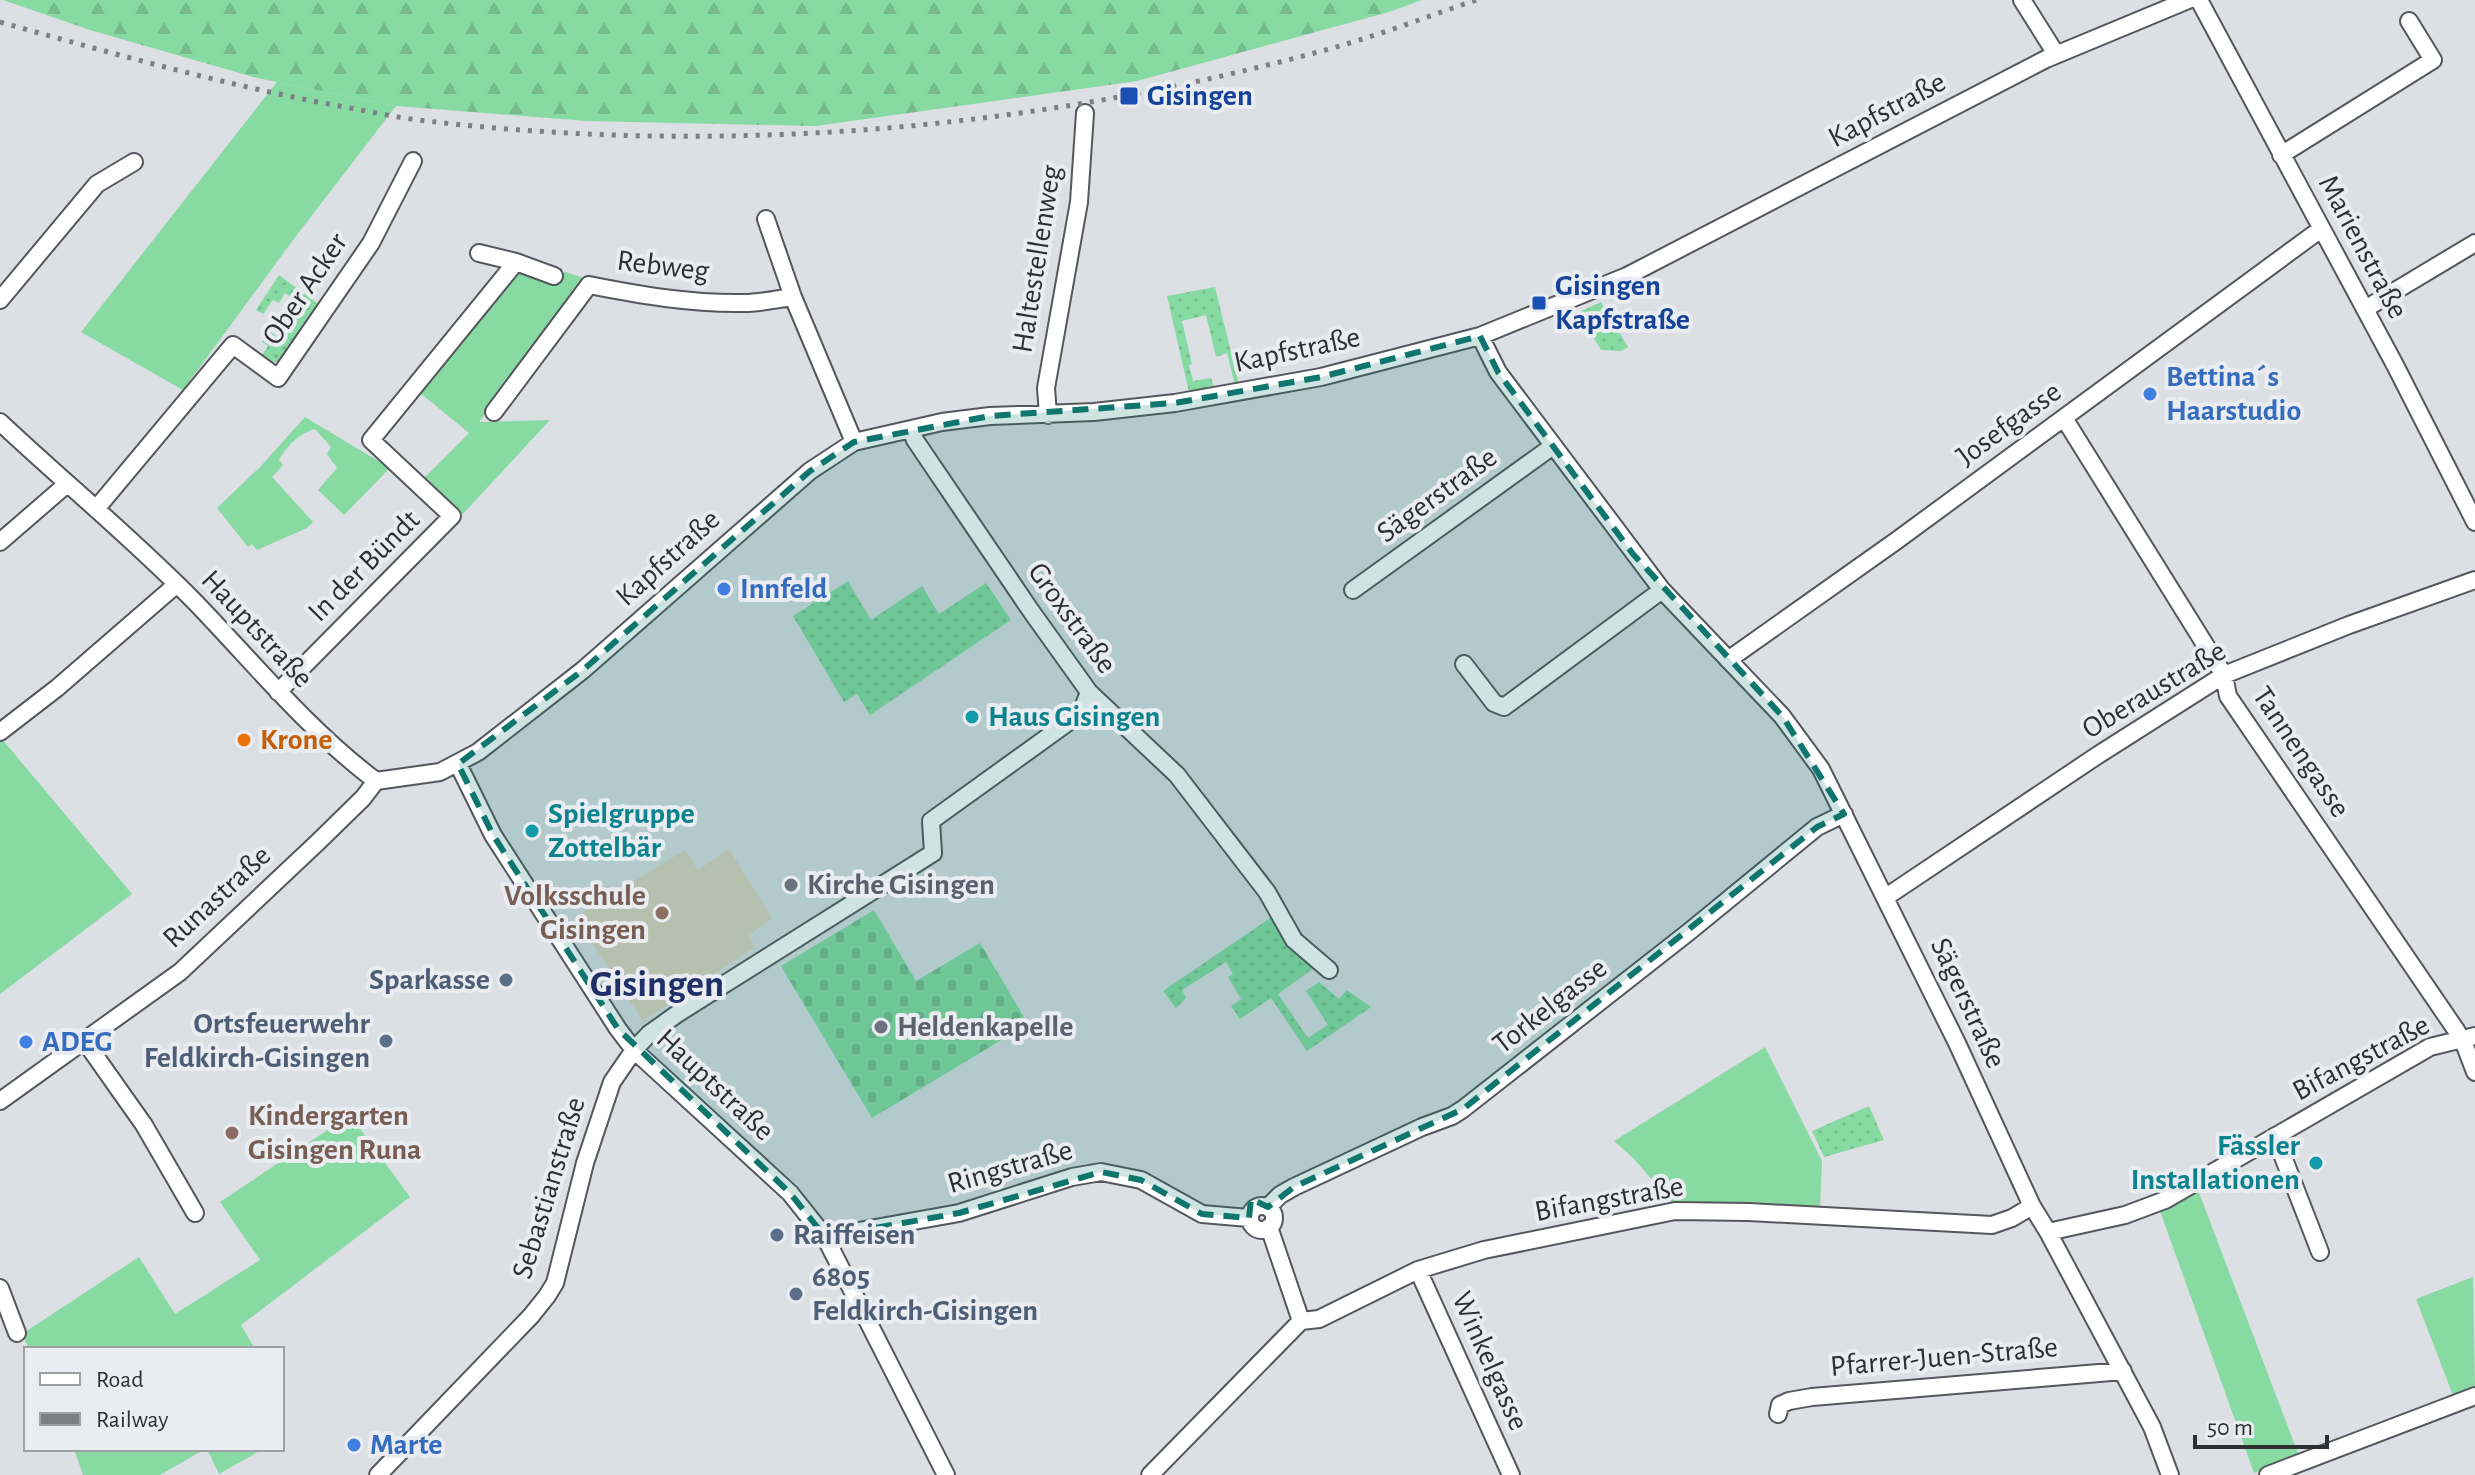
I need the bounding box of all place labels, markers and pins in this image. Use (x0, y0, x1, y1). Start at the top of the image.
place label: Gisingen (1147, 81, 1253, 111)
marker: Gisingen (1118, 85, 1140, 107)
place label: Gisingen Kapfstraße (1555, 271, 1690, 335)
marker: Gisingen Kapfstraße (1530, 294, 1548, 312)
place label: Bettina´s Haarstudio (2166, 362, 2301, 426)
marker: Bettina´s Haarstudio (2141, 385, 2159, 403)
place label: Innfeld (740, 574, 827, 604)
marker: Innfeld (715, 580, 733, 598)
place label: Haus Gisingen (988, 702, 1160, 732)
marker: Haus Gisingen (963, 708, 981, 726)
place label: Krone (260, 725, 332, 755)
marker: Krone (235, 731, 253, 749)
place label: Spielgruppe Zottelbär (548, 799, 695, 863)
marker: Spielgruppe Zottelbär (523, 822, 541, 840)
place label: Kirche Gisingen (807, 870, 995, 900)
marker: Kirche Gisingen (782, 876, 800, 894)
place label: Volksschule Gisingen (504, 881, 646, 945)
marker: Volksschule Gisingen (653, 904, 671, 922)
place label: Sparkasse (369, 965, 490, 995)
marker: Sparkasse (497, 971, 515, 989)
place label: Ortsfeuerwehr Feldkirch-Gisingen (144, 1009, 371, 1073)
place label: Heldenkapelle (897, 1012, 1073, 1042)
marker: Heldenkapelle (872, 1018, 890, 1036)
place label: ADEG (42, 1027, 112, 1057)
marker: Ortsfeuerwehr Feldkirch-Gisingen (377, 1032, 395, 1050)
marker: ADEG (17, 1033, 35, 1051)
place label: Kindergarten Gisingen Runa (248, 1101, 421, 1165)
marker: Kindergarten Gisingen Runa (223, 1124, 241, 1142)
place label: Fässler Installationen (2131, 1131, 2301, 1195)
marker: Fässler Installationen (2307, 1154, 2325, 1172)
place label: Raiffeisen (793, 1220, 915, 1250)
marker: Raiffeisen (768, 1226, 786, 1244)
place label: 6805 Feldkirch-Gisingen (812, 1262, 1038, 1326)
marker: 6805 Feldkirch-Gisingen (787, 1285, 805, 1303)
place label: Marte (370, 1430, 443, 1460)
marker: Marte (345, 1436, 363, 1454)

